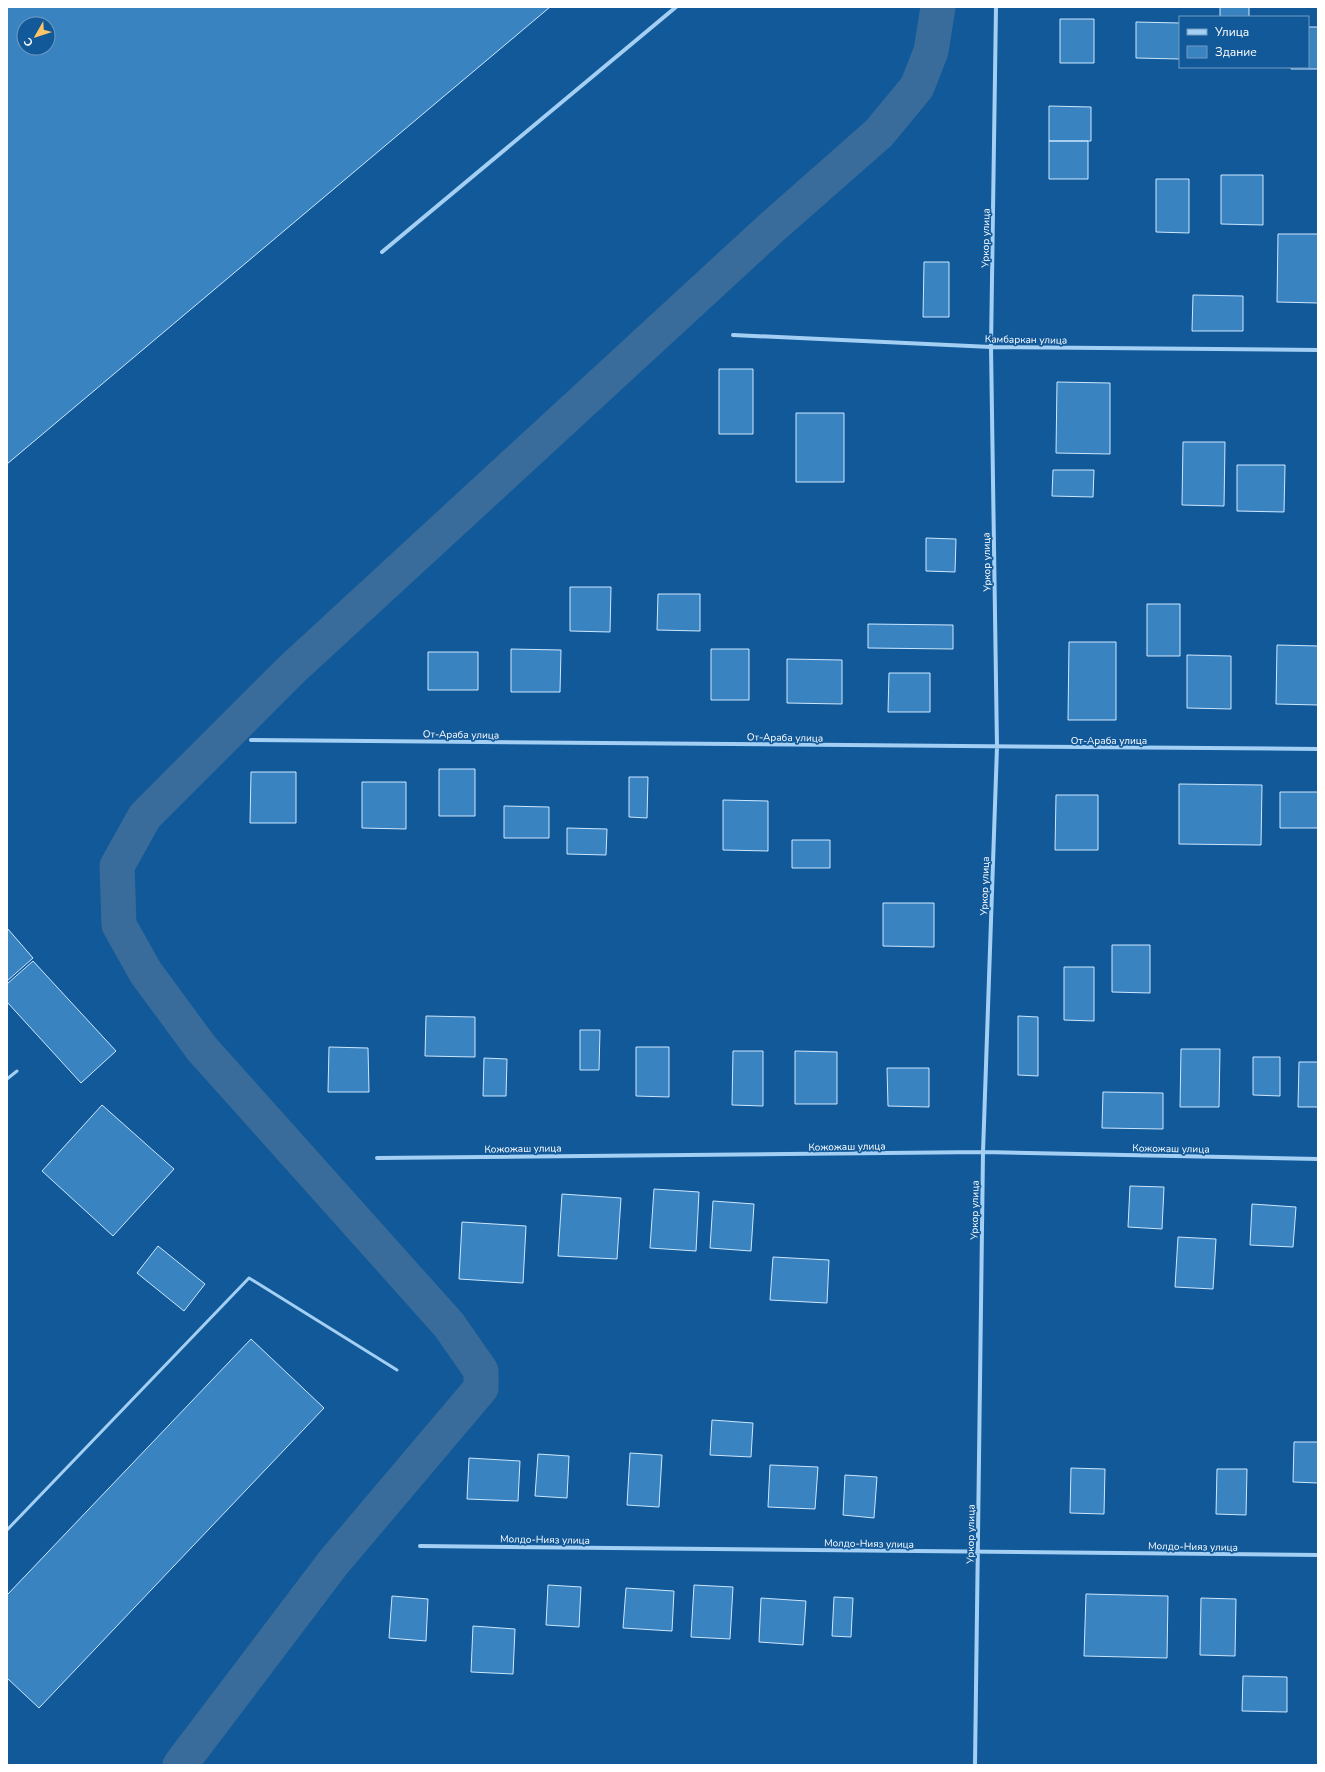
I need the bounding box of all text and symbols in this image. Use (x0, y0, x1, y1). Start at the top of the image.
north arrow (16, 16, 56, 56)
legend (1179, 16, 1309, 68)
text: Улица (1214, 24, 1249, 40)
text: С (20, 34, 37, 50)
text: Здание (1215, 44, 1257, 60)
street label: Уркор улица (978, 208, 994, 269)
street label: Камбаркан улица (985, 332, 1067, 348)
street label: Уркор улица (979, 532, 995, 593)
street label: От-Араба улица (423, 727, 499, 743)
street label: От-Араба улица (747, 730, 823, 746)
street label: От-Араба улица (1071, 734, 1147, 748)
street label: Уркор улица (977, 856, 993, 917)
street label: Кожожаш улица (808, 1139, 886, 1155)
street label: Кожожаш улица (484, 1141, 562, 1157)
street label: Кожожаш улица (1132, 1141, 1210, 1157)
street label: Уркор улица (967, 1180, 983, 1241)
street label: Уркор улица (963, 1504, 979, 1565)
street label: Молдо-Нияз улица (500, 1532, 590, 1548)
street label: Молдо-Нияз улица (824, 1536, 914, 1552)
street label: Молдо-Нияз улица (1148, 1539, 1238, 1555)

